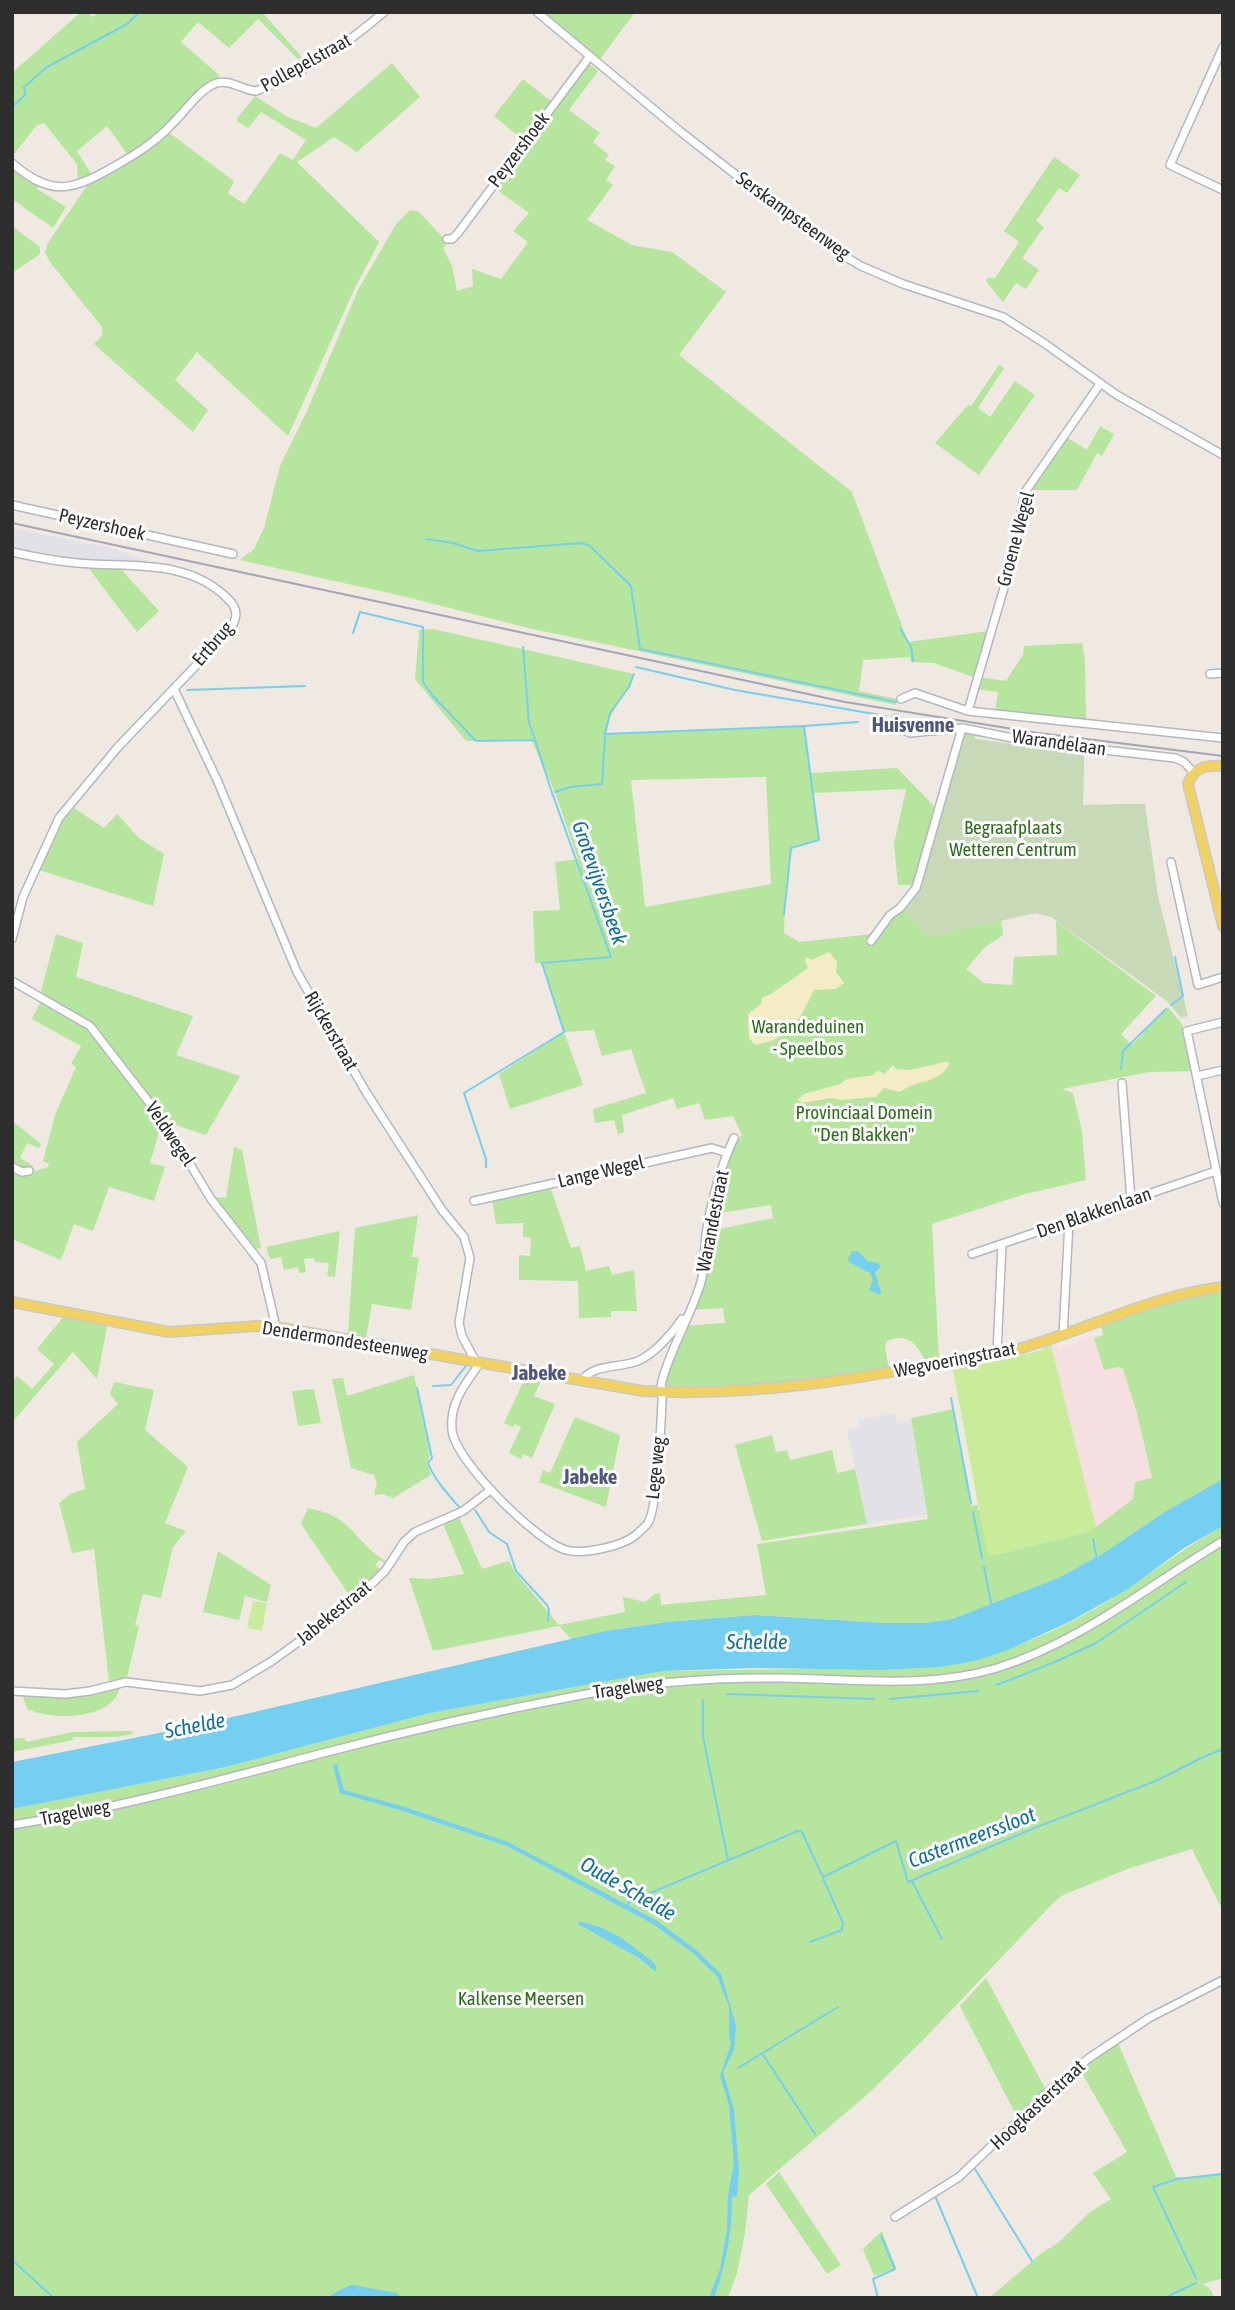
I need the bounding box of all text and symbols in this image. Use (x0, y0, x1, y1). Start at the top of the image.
street label: Pollepelstraat (257, 29, 355, 97)
street label: Peyzershoek (483, 108, 555, 192)
street label: Serskampsteenweg (732, 167, 854, 265)
street label: Groene Wegel (992, 489, 1040, 589)
street label: Peyzershoek (57, 504, 147, 546)
street label: Ertbrug (188, 617, 238, 671)
district label: Huisvenne (872, 712, 954, 738)
street label: Warandelaan (1010, 725, 1108, 761)
park label: Begraafplaats Wetteren Centrum (949, 817, 1077, 861)
water label: Grotevijversbeek (566, 818, 632, 948)
street label: Rijckerstraat (299, 987, 363, 1075)
park label: Warandeduinen - Speelbos (752, 1016, 864, 1060)
street label: Veldwegel (140, 1098, 200, 1170)
park label: Provinciaal Domein "Den Blakken" (795, 1102, 933, 1146)
street label: Lange Wegel (556, 1151, 646, 1193)
street label: Warandestraat (692, 1168, 734, 1274)
street label: Den Blakkenlaan (1034, 1183, 1154, 1243)
street label: Dendermondesteenweg (261, 1317, 429, 1365)
street label: Wegvoeringstraat (892, 1337, 1018, 1383)
district label: Jabeke (512, 1360, 566, 1386)
street label: Lege weg (641, 1436, 671, 1500)
district label: Jabeke (563, 1464, 617, 1490)
street label: Jabekestraat (292, 1576, 376, 1650)
water label: Schelde (726, 1629, 788, 1655)
street label: Tragelweg (592, 1672, 664, 1704)
water label: Schelde (163, 1708, 227, 1744)
street label: Tragelweg (38, 1795, 112, 1831)
water label: Castermeerssloot (905, 1802, 1039, 1874)
water label: Oude Schelde (576, 1852, 680, 1926)
park label: Kalkense Meersen (458, 1988, 584, 2010)
street label: Hoogkasterstraat (986, 2055, 1090, 2155)

